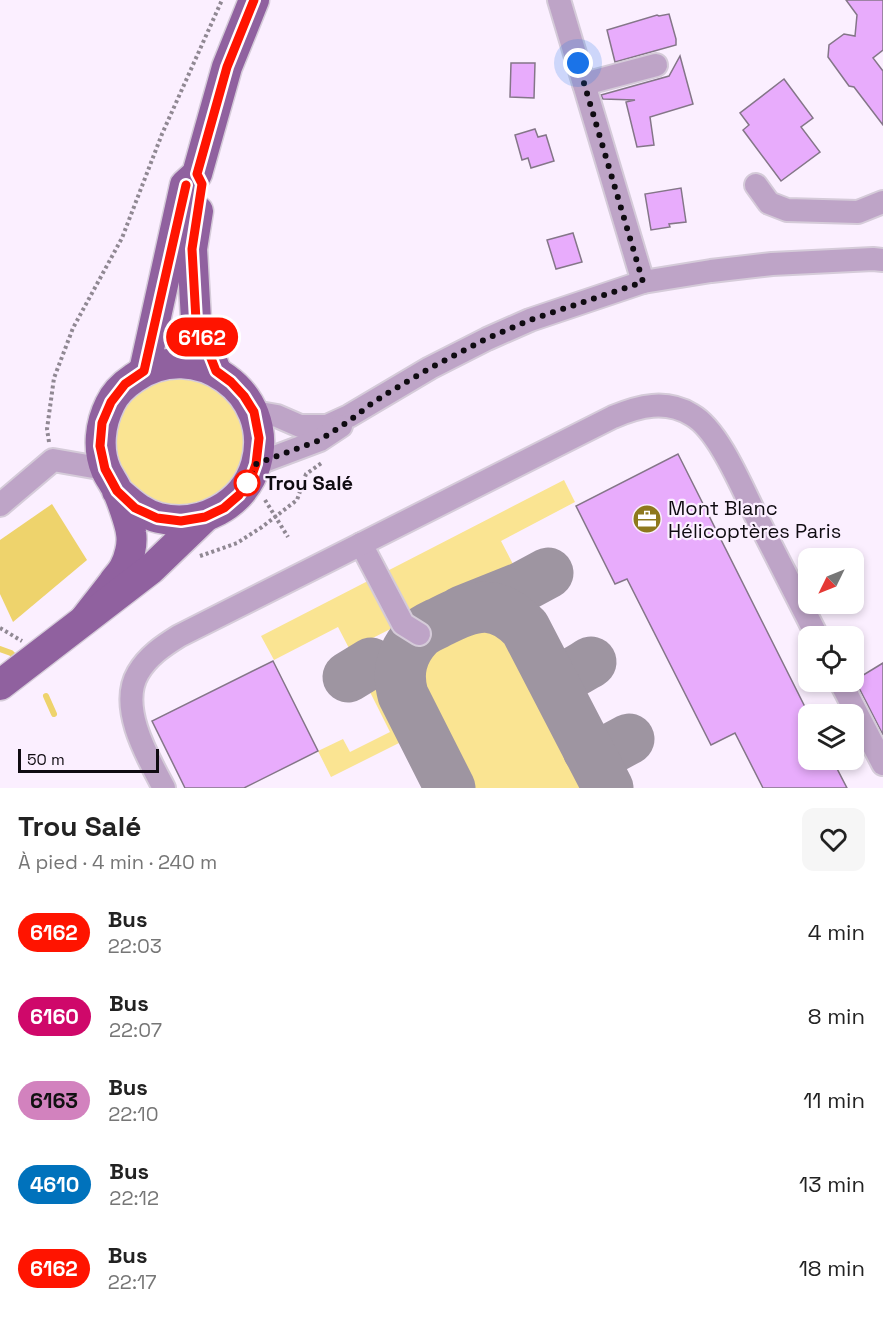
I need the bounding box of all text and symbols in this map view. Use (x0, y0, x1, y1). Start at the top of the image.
your location (563, 48, 593, 78)
line badge: 6162 (160, 318, 244, 356)
text: 6162 (178, 324, 226, 351)
marker: Trou Salé (234, 470, 260, 496)
place label: Trou Salé (265, 470, 353, 496)
place label: Mont Blanc Hélicoptères Paris (668, 495, 841, 544)
office icon: Mont Blanc Hélicoptères Paris (631, 503, 663, 535)
north arrow (798, 548, 864, 614)
map controls (798, 548, 864, 770)
button: locate (798, 626, 864, 692)
button: layers (798, 704, 864, 770)
scale bar (18, 746, 159, 774)
text: 50 m (27, 749, 65, 770)
text: Trou Salé (18, 808, 141, 844)
button: heart (802, 808, 865, 871)
text: À pied · 4 min · 240 m (18, 849, 217, 875)
text: Bus (108, 905, 147, 933)
text: 4 min (808, 918, 865, 946)
text: 6162 (30, 919, 78, 946)
text: 22:03 (108, 933, 162, 959)
text: Bus (109, 989, 149, 1017)
text: 8 min (808, 1002, 865, 1030)
text: 6160 (30, 1003, 79, 1030)
text: 22:07 (109, 1017, 162, 1043)
text: Bus (108, 1073, 148, 1101)
text: 11 min (803, 1086, 865, 1114)
text: 6163 (30, 1087, 78, 1114)
text: 22:10 (108, 1101, 159, 1127)
text: Bus (109, 1157, 149, 1185)
text: 13 min (799, 1170, 865, 1198)
text: 4610 (30, 1171, 79, 1198)
text: 22:12 (109, 1185, 159, 1211)
text: Bus (108, 1241, 147, 1269)
text: 18 min (799, 1254, 865, 1282)
text: 6162 (30, 1255, 78, 1282)
text: 22:17 (108, 1269, 157, 1295)

